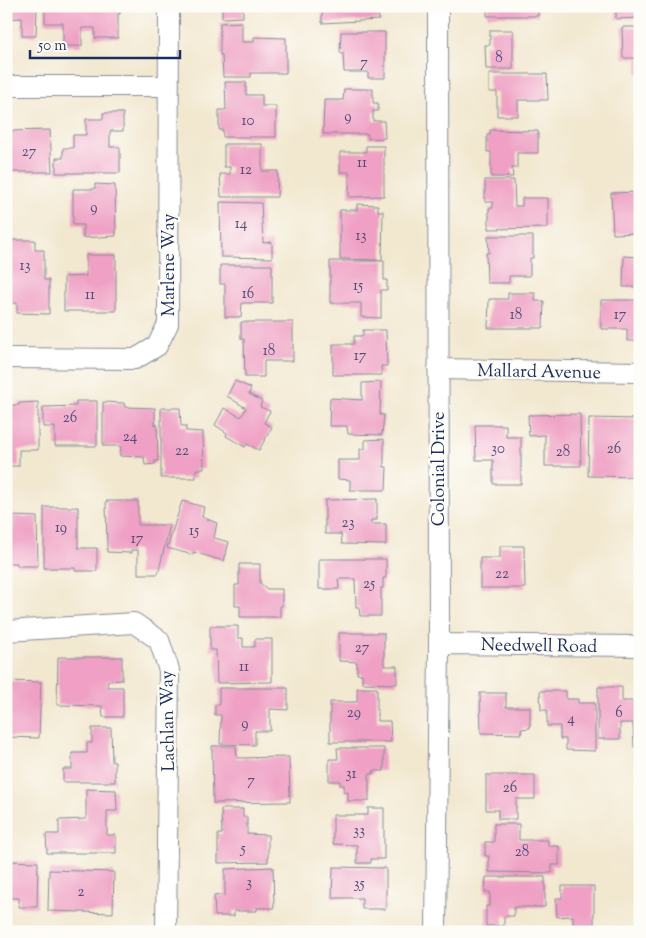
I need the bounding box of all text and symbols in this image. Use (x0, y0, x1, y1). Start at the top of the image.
scale bar (30, 28, 180, 60)
text: 50 m (37, 36, 67, 57)
house number: 8 (495, 48, 503, 69)
house number: 7 (360, 53, 368, 74)
house number: 9 (344, 107, 352, 128)
house number: 10 (242, 111, 255, 132)
house number: 27 (22, 142, 37, 163)
house number: 11 (357, 153, 367, 174)
house number: 12 (240, 160, 252, 181)
house number: 9 (90, 198, 98, 219)
street label: Marlene Way (157, 213, 183, 317)
house number: 14 (235, 214, 248, 235)
house number: 13 (355, 226, 367, 247)
house number: 13 (19, 256, 31, 277)
house number: 15 (353, 276, 363, 297)
house number: 16 (242, 284, 254, 305)
house number: 11 (85, 285, 95, 306)
house number: 18 (510, 305, 522, 326)
house number: 17 (614, 305, 627, 326)
house number: 18 (263, 341, 275, 362)
house number: 17 (354, 346, 367, 367)
street label: Mallard Avenue (477, 359, 601, 387)
house number: 26 (63, 408, 77, 429)
street label: Colonial Drive (427, 412, 453, 526)
house number: 24 (123, 427, 138, 448)
house number: 30 (491, 439, 505, 460)
house number: 26 (607, 439, 621, 460)
house number: 22 (175, 441, 189, 462)
house number: 28 (556, 442, 570, 463)
house number: 23 (341, 513, 355, 534)
house number: 19 (55, 518, 67, 539)
house number: 15 (189, 521, 199, 542)
house number: 17 (131, 529, 144, 550)
house number: 22 (495, 564, 509, 585)
house number: 25 (363, 574, 375, 595)
street label: Needwell Road (481, 633, 597, 661)
house number: 27 (355, 638, 370, 659)
house number: 11 (239, 657, 249, 678)
street label: Lachlan Way (155, 670, 183, 772)
house number: 29 (347, 703, 361, 724)
house number: 6 (615, 703, 623, 724)
house number: 4 (567, 709, 575, 730)
house number: 9 (241, 714, 249, 735)
house number: 31 (345, 764, 357, 785)
house number: 7 (247, 771, 255, 792)
house number: 26 (503, 778, 517, 799)
house number: 33 (353, 821, 365, 842)
house number: 5 (239, 839, 246, 860)
house number: 28 (515, 842, 529, 863)
house number: 3 (246, 873, 252, 894)
house number: 35 (353, 874, 365, 895)
house number: 2 (77, 882, 85, 903)

